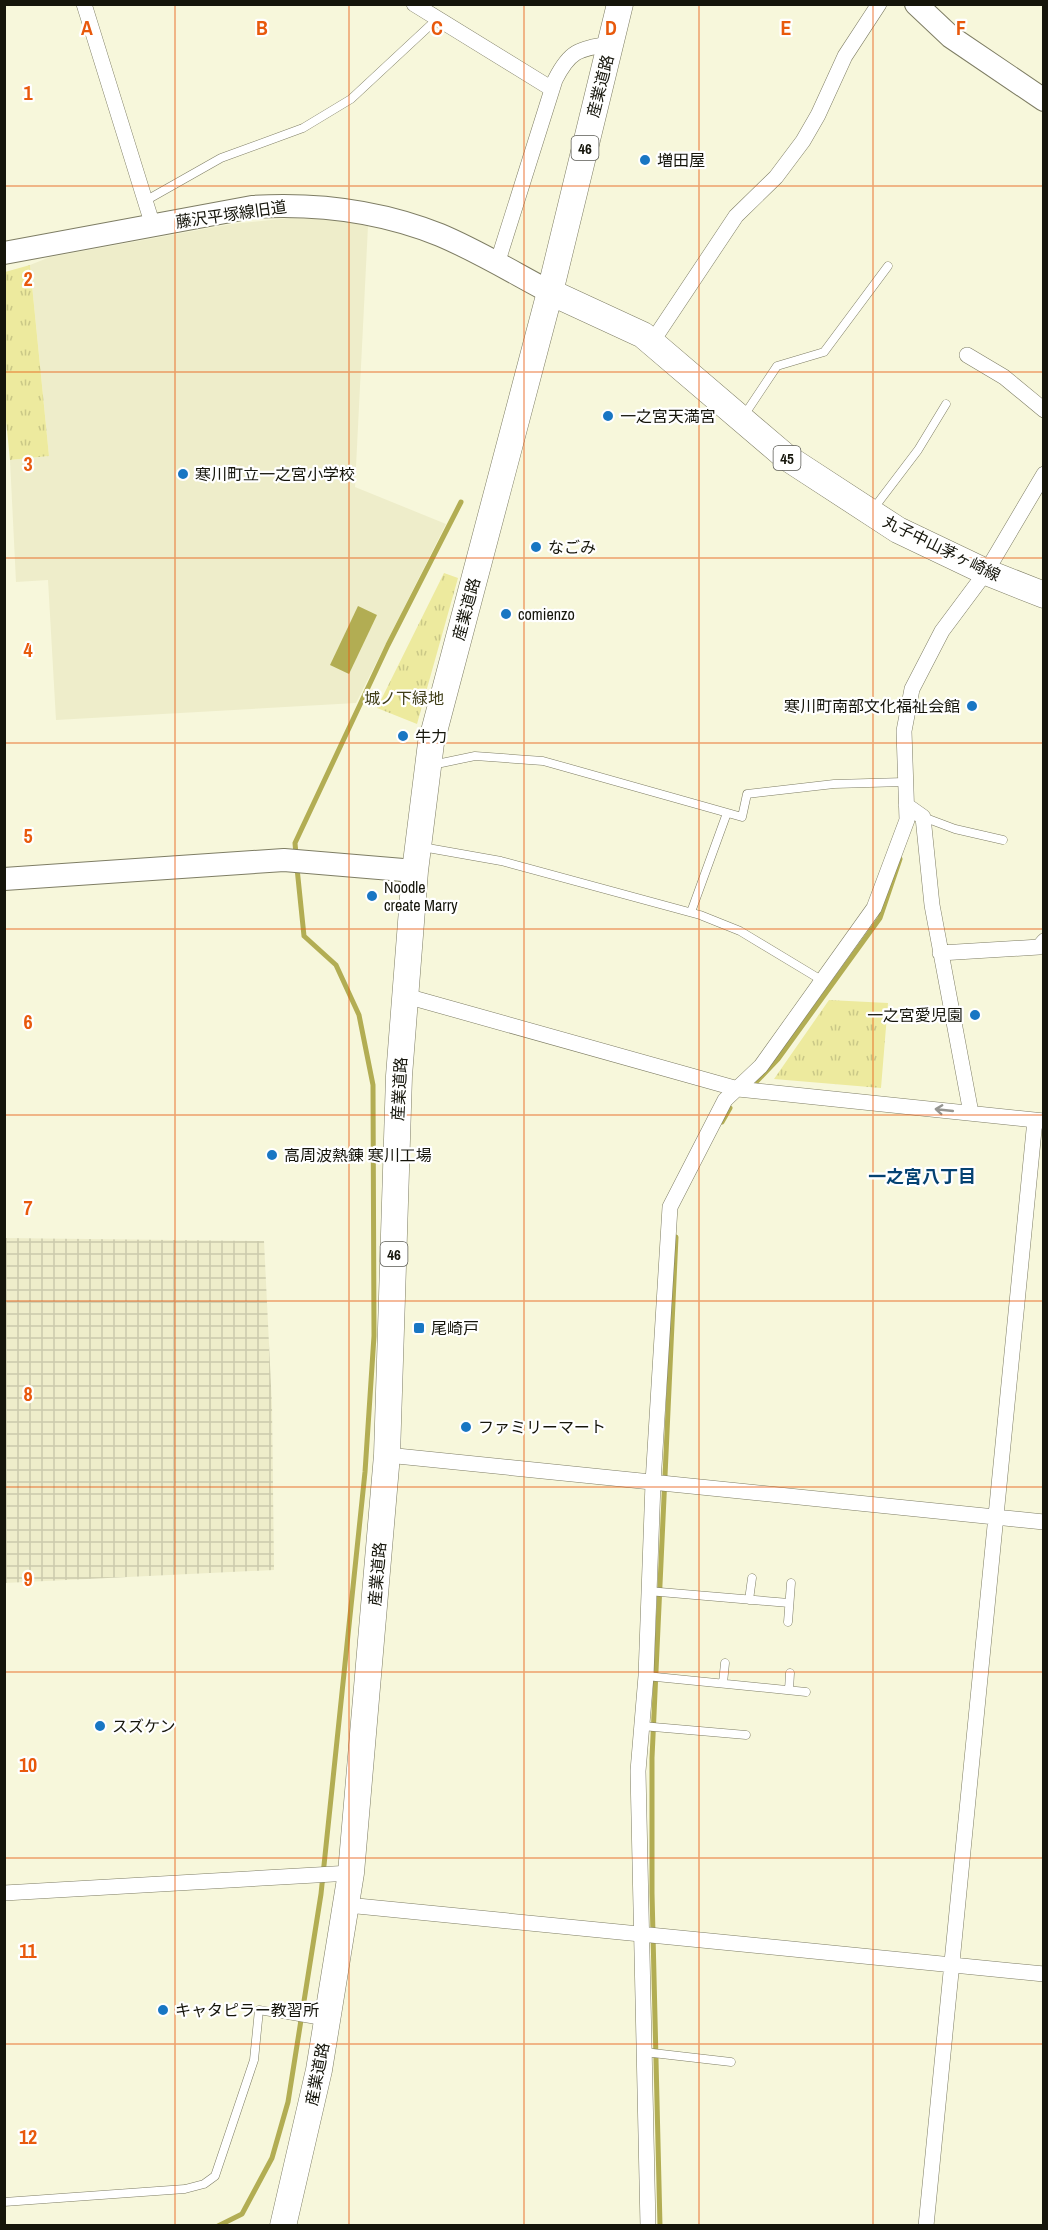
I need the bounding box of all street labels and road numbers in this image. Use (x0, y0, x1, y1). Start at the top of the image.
street label: 産業道路 (582, 52, 618, 120)
road number: 46 (572, 136, 598, 160)
street label: 藤沢平塚線旧道 (174, 195, 288, 233)
road number: 45 (774, 446, 800, 470)
street label: 丸子中山茅ヶ崎線 (880, 510, 1004, 586)
street label: 産業道路 (447, 575, 485, 643)
street label: 産業道路 (386, 1056, 412, 1122)
road number: 46 (380, 1242, 408, 1266)
street label: 産業道路 (363, 1541, 391, 1607)
street label: 産業道路 (300, 2040, 334, 2108)

